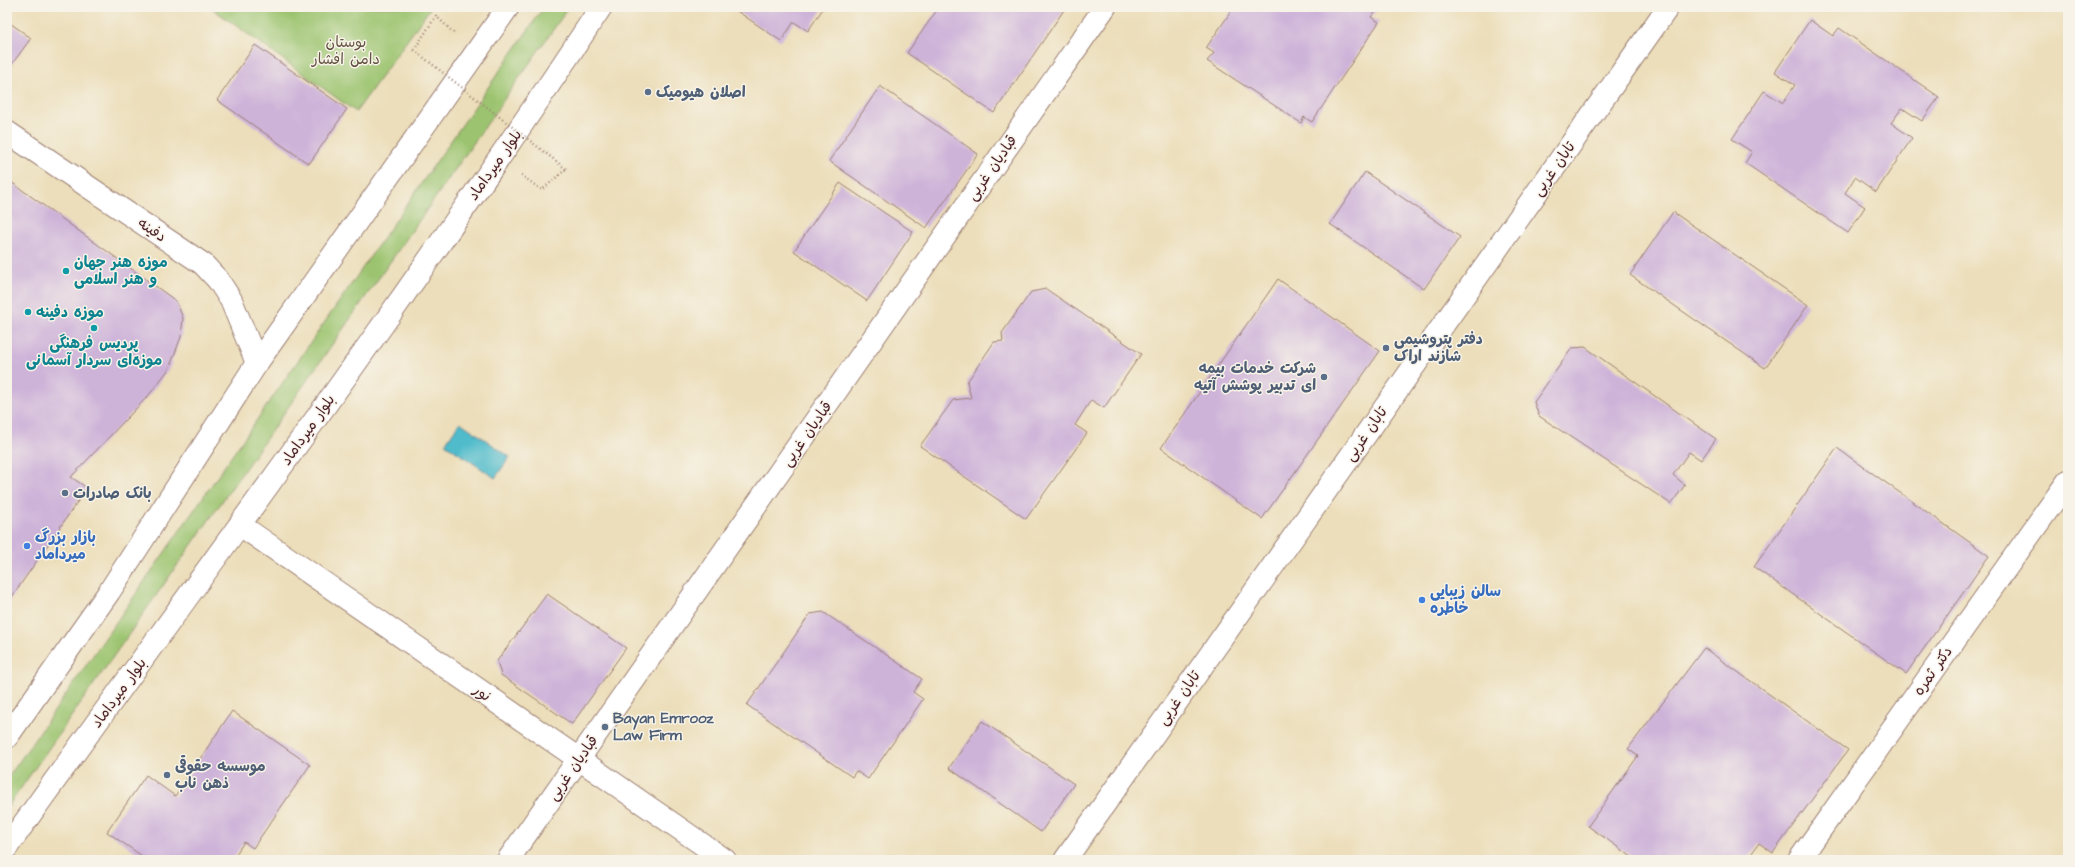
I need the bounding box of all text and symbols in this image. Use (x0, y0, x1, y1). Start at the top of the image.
park label: بوستان دامن افشار (311, 32, 380, 70)
place label: اصلان هیومیک (656, 82, 746, 103)
marker: اصلان هیومیک (643, 87, 653, 97)
street label: بلوار میرداماد (463, 125, 527, 205)
street label: قبادیان غربی (962, 131, 1022, 205)
street label: تابان غربی (1528, 137, 1581, 200)
street label: دفینه (133, 213, 171, 247)
place label: موزه هنر جهان و هنر اسلامی (74, 252, 168, 290)
marker: موزه هنر جهان و هنر اسلامی (61, 266, 71, 276)
place label: موزه دفینه (36, 302, 104, 323)
marker: موزه دفینه (23, 307, 33, 317)
marker: پردیس فرهنگی موزه‌ای سردار آسمانی (89, 323, 99, 333)
place label: دفتر پتروشیمی شازند اراک (1394, 329, 1483, 367)
place label: پردیس فرهنگی موزه‌ای سردار آسمانی (26, 333, 162, 371)
marker: دفتر پتروشیمی شازند اراک (1381, 343, 1391, 353)
place label: شرکت خدمات بیمه ای تدبیر پوشش آتیه (1194, 358, 1316, 396)
marker: شرکت خدمات بیمه ای تدبیر پوشش آتیه (1319, 372, 1329, 382)
street label: بلوار میرداماد (276, 390, 340, 470)
street label: قبادیان غربی (777, 397, 837, 471)
street label: تابان غربی (1340, 402, 1393, 465)
place label: بانک صادرات (73, 483, 152, 504)
marker: بانک صادرات (60, 488, 70, 498)
place label: بازار بزرگ میرداماد (35, 527, 96, 565)
marker: بازار بزرگ میرداماد (22, 541, 32, 551)
place label: سالن زیبایی خاطره (1430, 581, 1501, 619)
marker: سالن زیبایی خاطره (1417, 595, 1427, 605)
street label: دکتر ثمره (1908, 642, 1958, 700)
street label: بلوار میرداماد (86, 654, 152, 732)
street label: تابان غربی (1153, 666, 1206, 729)
street label: نور (468, 679, 495, 707)
place label: Bayan Emrooz Law Firm (613, 708, 714, 746)
marker: Bayan Emrooz Law Firm (600, 722, 610, 732)
street label: قبادیان غربی (543, 731, 603, 805)
place label: موسسه حقوقی ذهن ناب (175, 755, 266, 794)
marker: موسسه حقوقی ذهن ناب (162, 770, 172, 780)

